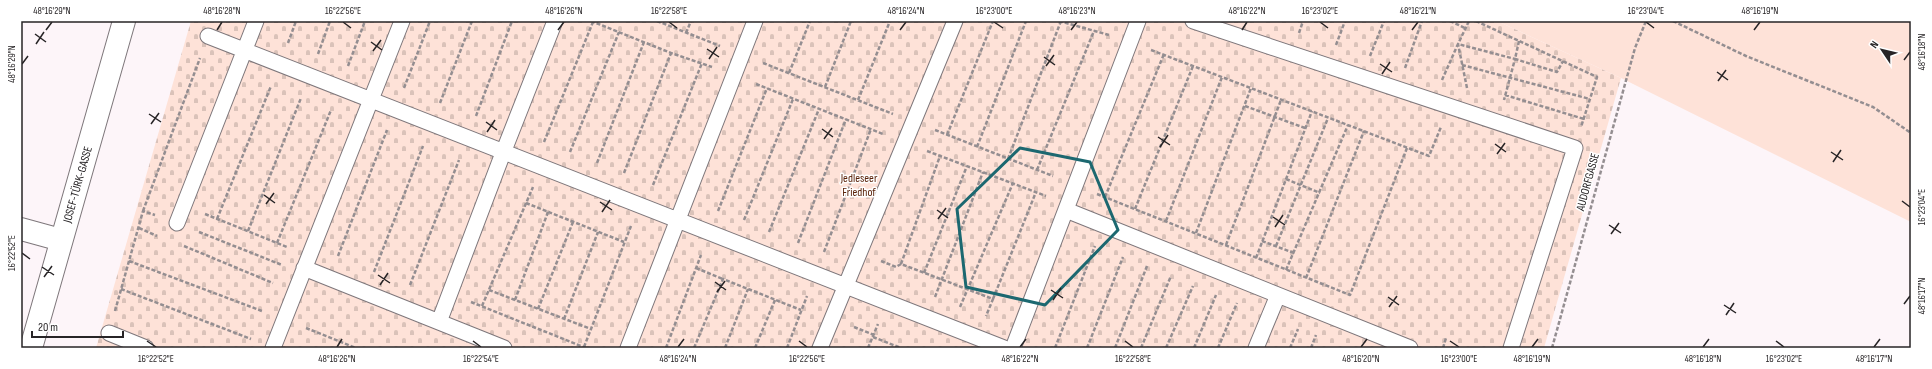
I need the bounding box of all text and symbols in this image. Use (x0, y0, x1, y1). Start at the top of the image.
text: 48°16'29"N (33, 5, 71, 17)
text: 48°16'28"N (203, 5, 241, 17)
text: 16°22'56"E (325, 5, 361, 17)
text: 48°16'26"N (545, 5, 583, 17)
text: 16°22'58"E (651, 5, 687, 17)
text: 48°16'24"N (887, 5, 925, 17)
text: 16°23'00"E (976, 5, 1012, 17)
text: 48°16'23"N (1058, 5, 1096, 17)
text: 48°16'22"N (1228, 5, 1266, 17)
text: 16°23'02"E (1302, 5, 1338, 17)
text: 48°16'21"N (1400, 5, 1436, 17)
text: 16°23'04"E (1628, 5, 1664, 17)
text: 48°16'19"N (1742, 5, 1778, 17)
north arrow (1862, 30, 1902, 70)
text: 48°16'18"N (1916, 34, 1928, 70)
text: N (1867, 38, 1881, 51)
text: 48°16'29"N (6, 45, 18, 83)
street label: JOSEF-TÜRK-GASSE (59, 144, 96, 225)
street label: AUDORFGASSE (1573, 151, 1603, 213)
park label: Jedleseer Friedhof (840, 171, 878, 200)
text: 16°23'04"E (1916, 189, 1928, 225)
text: 16°22'52"E (6, 235, 18, 271)
text: 48°16'17"N (1916, 278, 1928, 314)
scale bar (32, 313, 123, 339)
text: 20 m (38, 320, 58, 335)
text: 16°22'52"E (138, 353, 174, 365)
text: 48°16'26"N (318, 353, 356, 365)
text: 16°22'54"E (463, 353, 499, 365)
text: 48°16'24"N (659, 353, 697, 365)
text: 16°22'56"E (789, 353, 825, 365)
text: 48°16'22"N (1001, 353, 1039, 365)
text: 16°22'58"E (1115, 353, 1151, 365)
text: 48°16'20"N (1342, 353, 1380, 365)
text: 16°23'00"E (1441, 353, 1477, 365)
text: 48°16'19"N (1514, 353, 1550, 365)
text: 48°16'18"N (1685, 353, 1721, 365)
text: 16°23'02"E (1766, 353, 1802, 365)
text: 48°16'17"N (1856, 353, 1892, 365)

